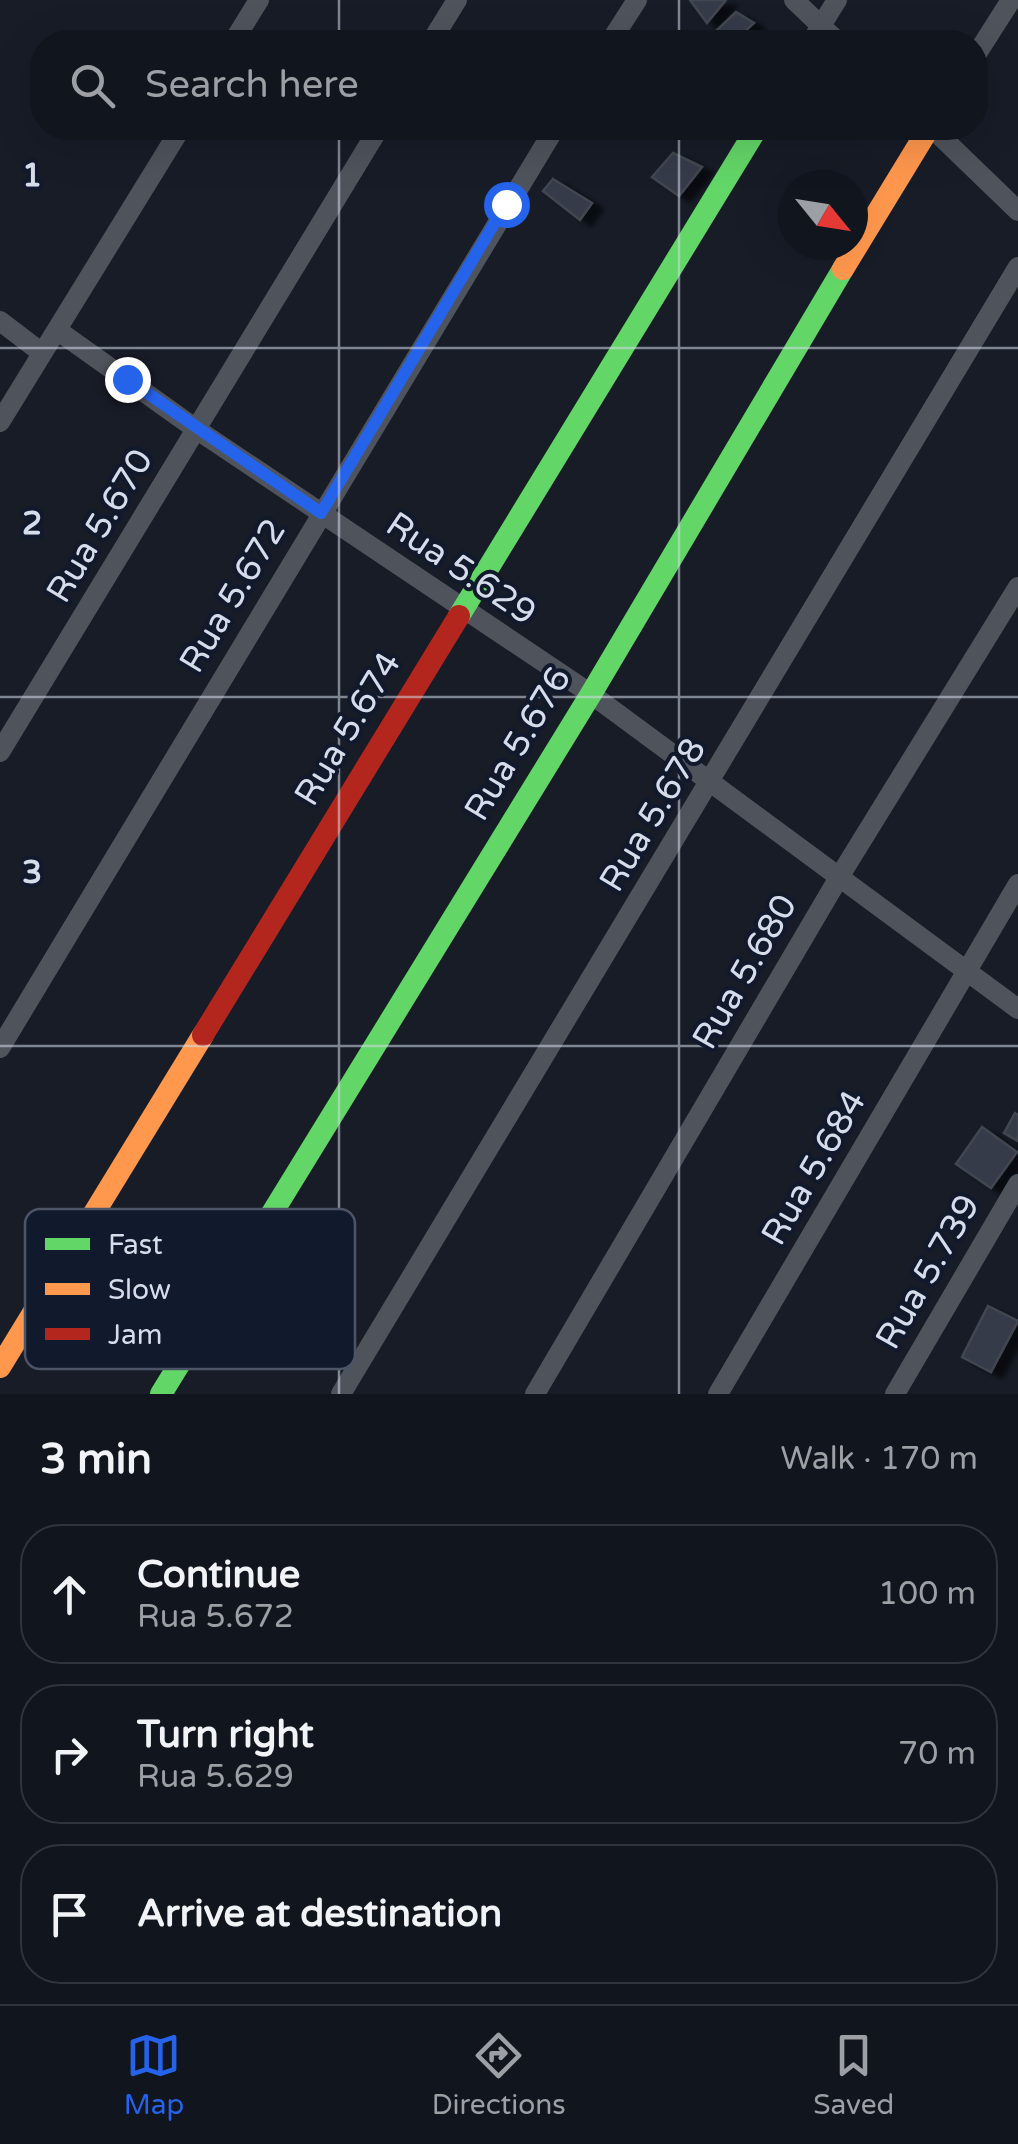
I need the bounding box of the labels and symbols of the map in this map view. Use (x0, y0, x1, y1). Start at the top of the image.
text: 1 (22, 157, 42, 195)
north arrow (778, 170, 868, 260)
route start (484, 182, 530, 228)
route end (105, 357, 151, 403)
street label: Rua 5.670 (38, 442, 162, 610)
street label: Rua 5.629 (378, 504, 544, 634)
text: 2 (22, 505, 42, 543)
street label: Rua 5.672 (171, 512, 295, 680)
street label: Rua 5.674 (286, 645, 410, 813)
street label: Rua 5.676 (456, 660, 580, 828)
street label: Rua 5.678 (591, 731, 715, 899)
text: 3 (22, 854, 42, 892)
street label: Rua 5.680 (684, 887, 806, 1057)
street label: Rua 5.684 (753, 1083, 875, 1253)
street label: Rua 5.739 (867, 1187, 989, 1357)
legend (25, 1209, 355, 1369)
text: Fast (108, 1228, 163, 1262)
text: Slow (108, 1273, 171, 1307)
text: Jam (108, 1318, 163, 1352)

